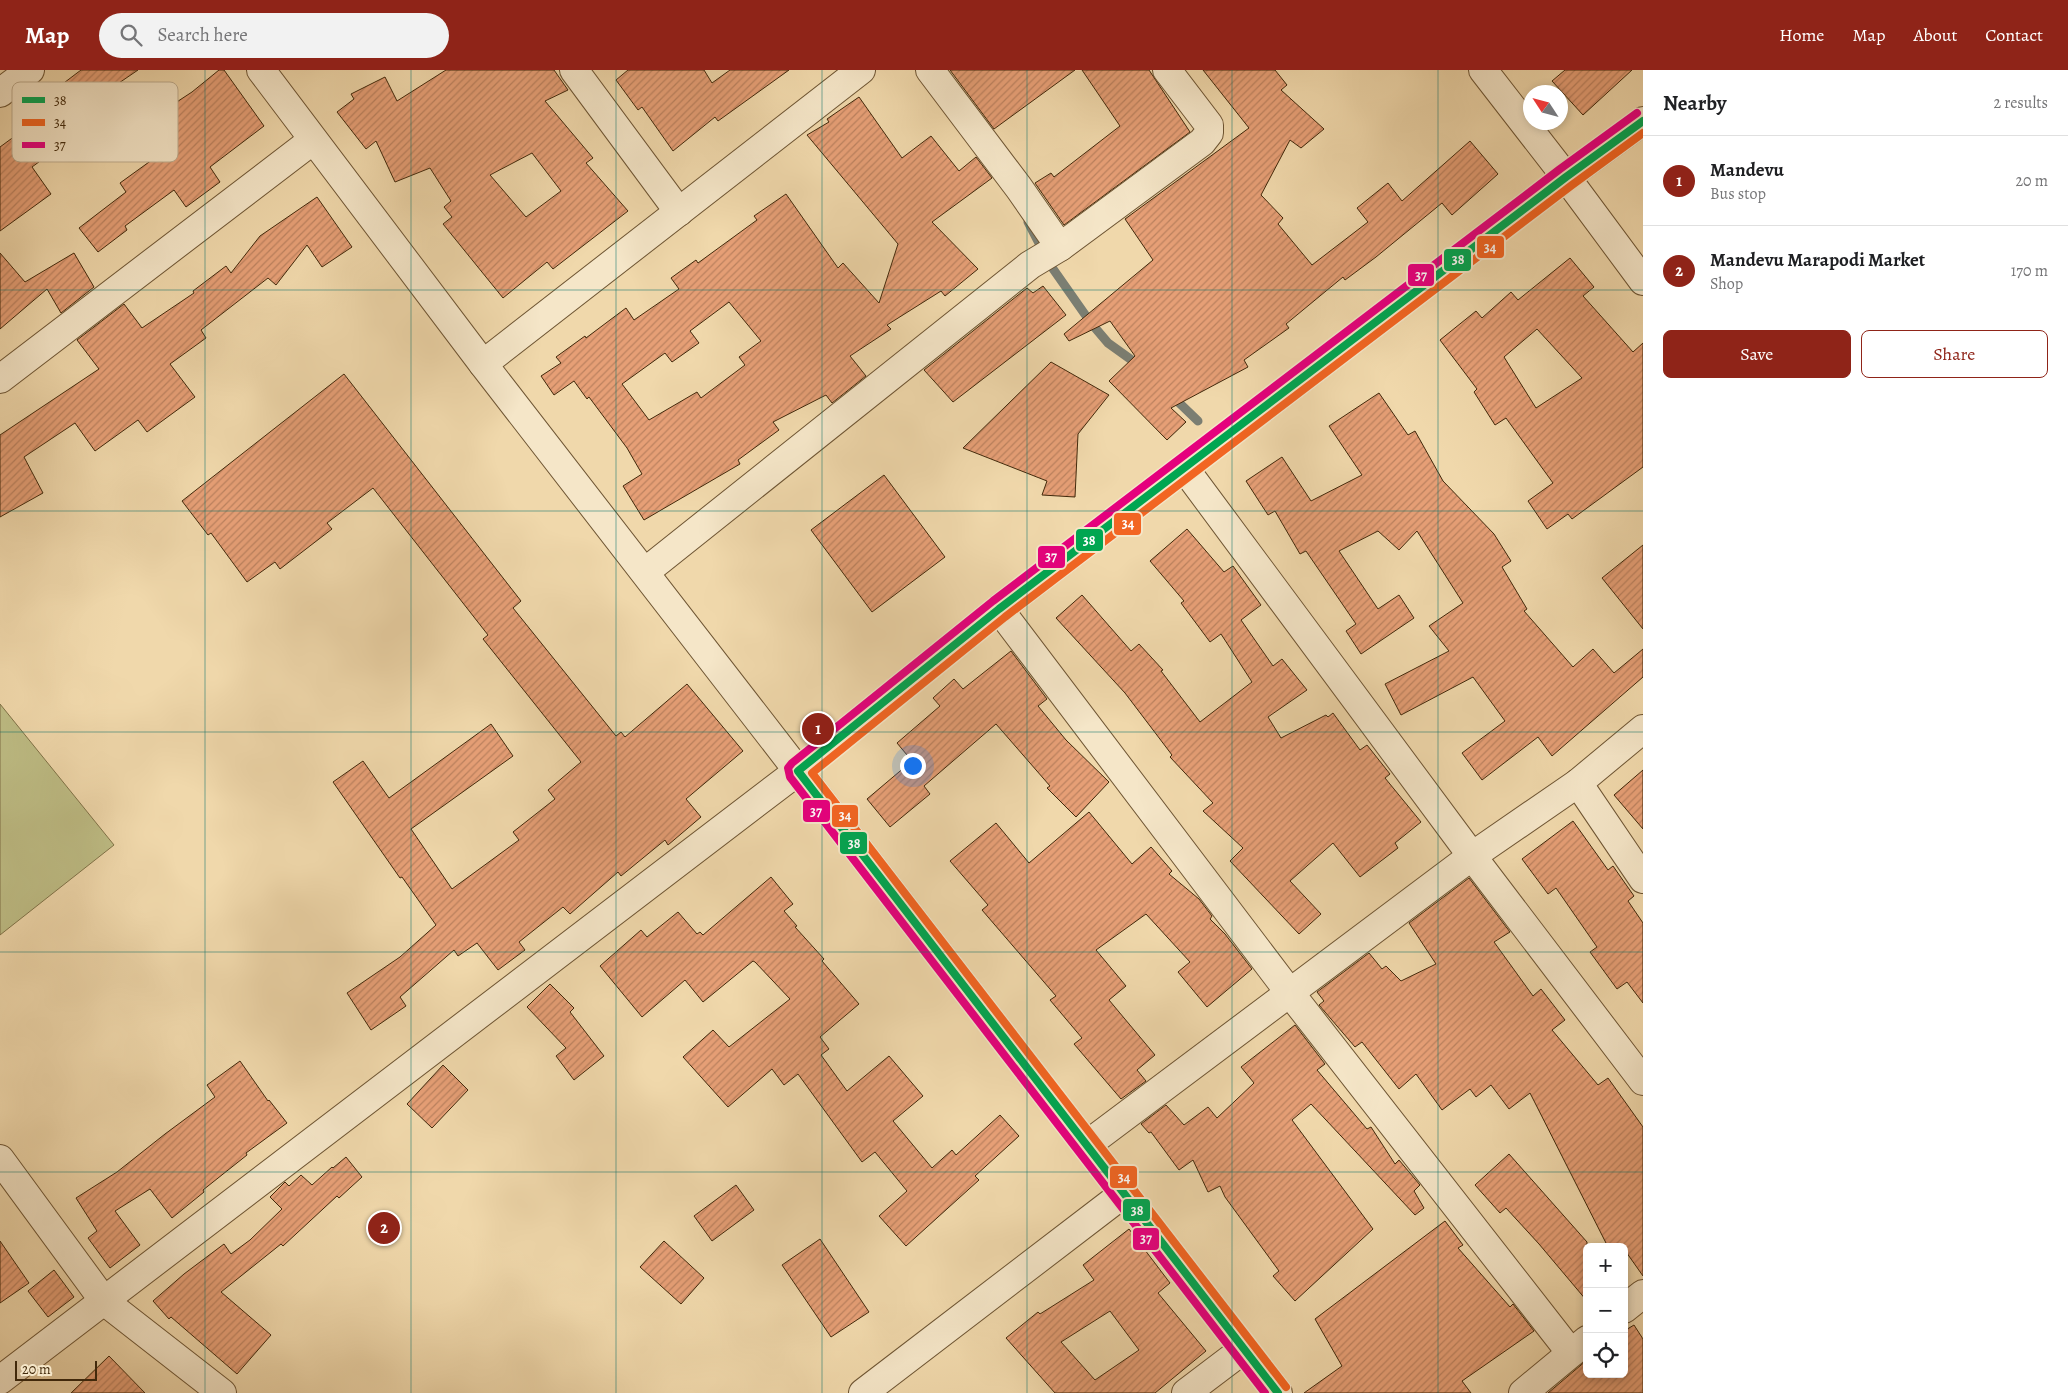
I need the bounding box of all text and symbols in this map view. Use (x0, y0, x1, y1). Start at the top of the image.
search box (99, 13, 449, 58)
text: Map (25, 19, 69, 51)
icon: search (117, 21, 145, 49)
text: Search here (157, 22, 248, 48)
text: Home (1779, 23, 1824, 47)
text: Map (1852, 23, 1885, 47)
text: About (1913, 23, 1957, 47)
text: Contact (1985, 23, 2043, 47)
legend (12, 82, 178, 162)
north arrow (1523, 85, 1568, 130)
text: Nearby (1663, 89, 1726, 117)
text: 38 (54, 91, 67, 110)
text: 2 results (1993, 92, 2048, 114)
text: 34 (54, 113, 66, 132)
text: 37 (54, 136, 66, 155)
text: Mandevu (1710, 157, 1784, 183)
text: 1 (1676, 170, 1682, 192)
text: 20 m (2015, 170, 2048, 192)
text: Bus stop (1710, 183, 1766, 205)
line badge: 34 (1476, 235, 1505, 259)
text: 34 (1484, 238, 1497, 257)
text: Mandevu Marapodi Market (1710, 247, 1925, 273)
line badge: 38 (1443, 248, 1472, 272)
text: 38 (1452, 250, 1465, 269)
text: 2 (1675, 260, 1683, 282)
text: 170 m (2011, 260, 2048, 282)
line badge: 37 (1407, 263, 1435, 287)
text: 37 (1415, 266, 1427, 285)
text: Shop (1710, 273, 1743, 295)
button: Save (1663, 330, 1851, 378)
button: Share (1861, 330, 2048, 378)
line badge: 34 (1113, 512, 1142, 536)
text: 34 (1122, 514, 1135, 533)
line badge: 38 (1075, 528, 1104, 552)
text: 38 (1083, 531, 1096, 550)
line badge: 37 (1037, 545, 1066, 569)
text: 37 (1045, 547, 1057, 566)
pin: 1 (802, 710, 834, 748)
your location (900, 753, 926, 779)
line badge: 37 (802, 799, 831, 823)
text: 37 (810, 802, 822, 821)
line badge: 34 (831, 804, 859, 828)
text: 34 (839, 806, 852, 825)
line badge: 38 (839, 831, 868, 855)
text: 38 (848, 834, 861, 853)
line badge: 34 (1109, 1165, 1138, 1189)
text: 34 (1118, 1168, 1131, 1187)
line badge: 38 (1122, 1198, 1151, 1222)
text: 38 (1131, 1201, 1144, 1220)
pin: 2 (368, 1209, 400, 1247)
line badge: 37 (1132, 1227, 1160, 1251)
text: 37 (1140, 1229, 1152, 1248)
map controls (1583, 1243, 1628, 1378)
button: + (1583, 1243, 1628, 1288)
button: − (1583, 1288, 1628, 1333)
button: locate (1583, 1333, 1628, 1378)
scale bar (15, 1358, 98, 1381)
text: 20 m (22, 1360, 51, 1379)

